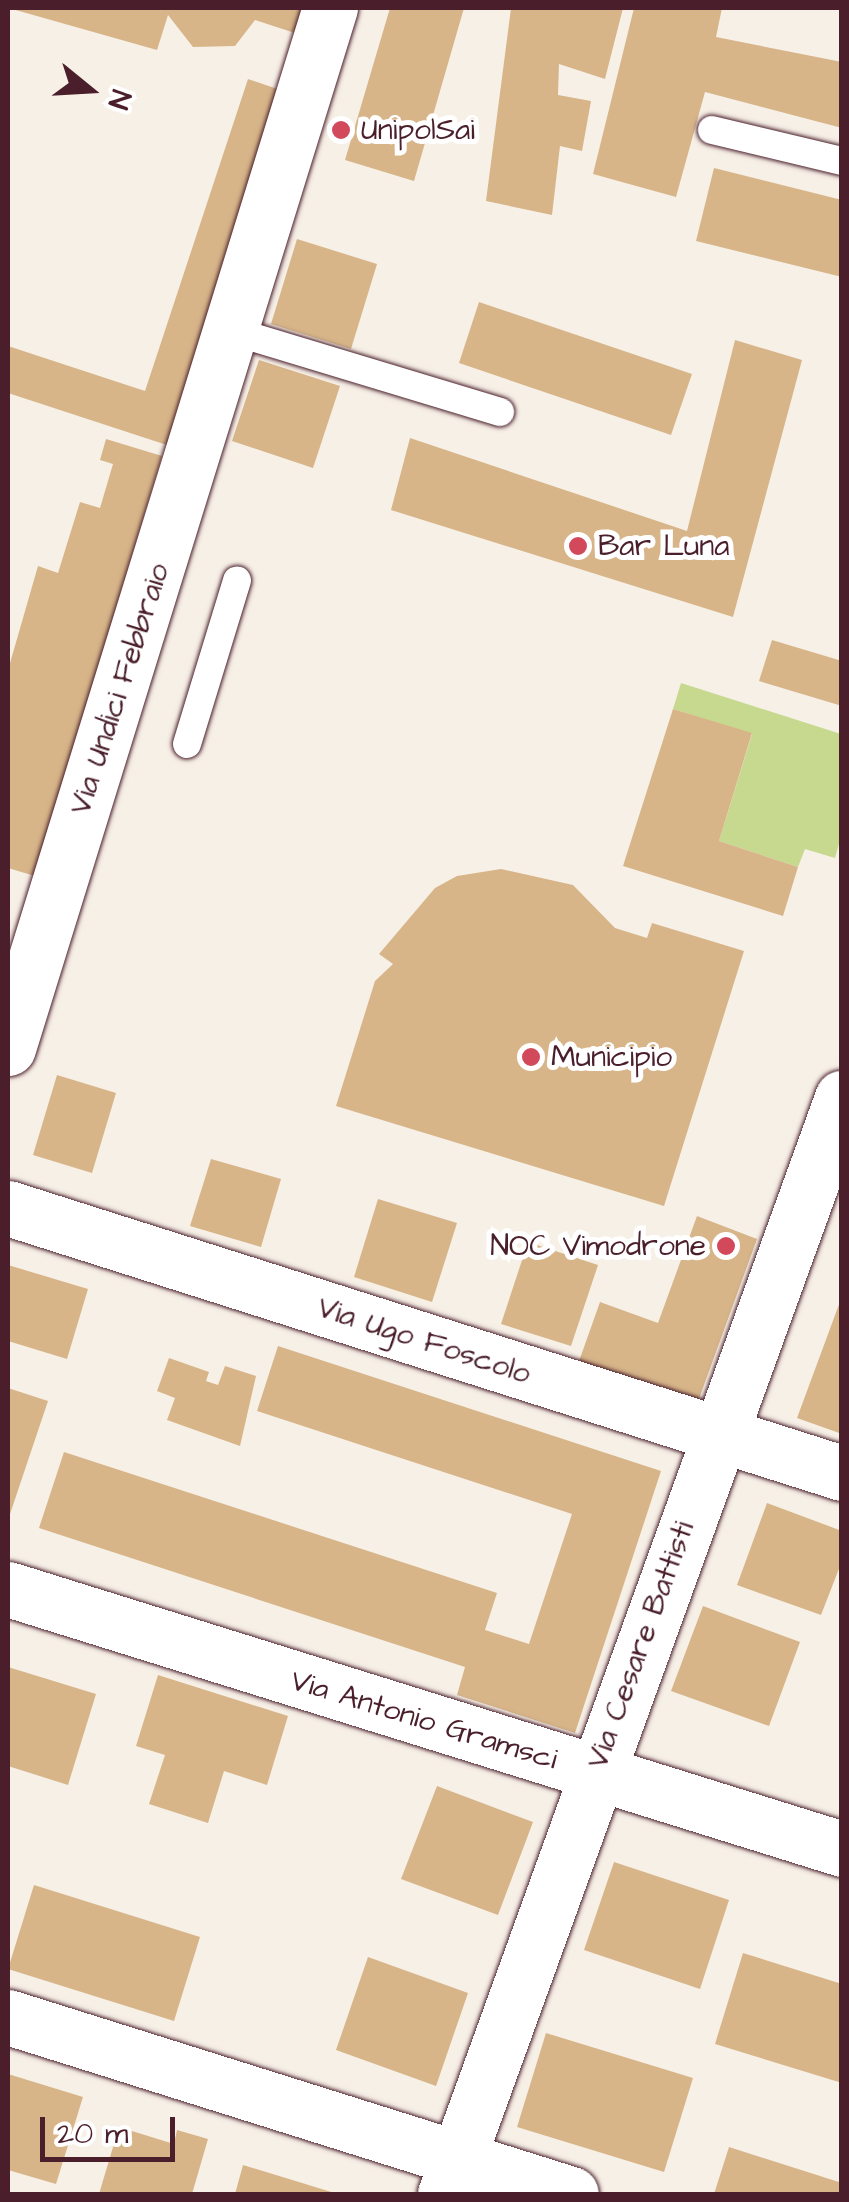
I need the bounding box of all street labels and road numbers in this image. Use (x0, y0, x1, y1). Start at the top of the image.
street label: Via Undici Febbraio (62, 559, 178, 819)
street label: Via Ugo Foscolo (313, 1290, 535, 1392)
street label: Via Cesare Battisti (580, 1517, 702, 1773)
street label: Via Antonio Gramsci (286, 1662, 562, 1778)

